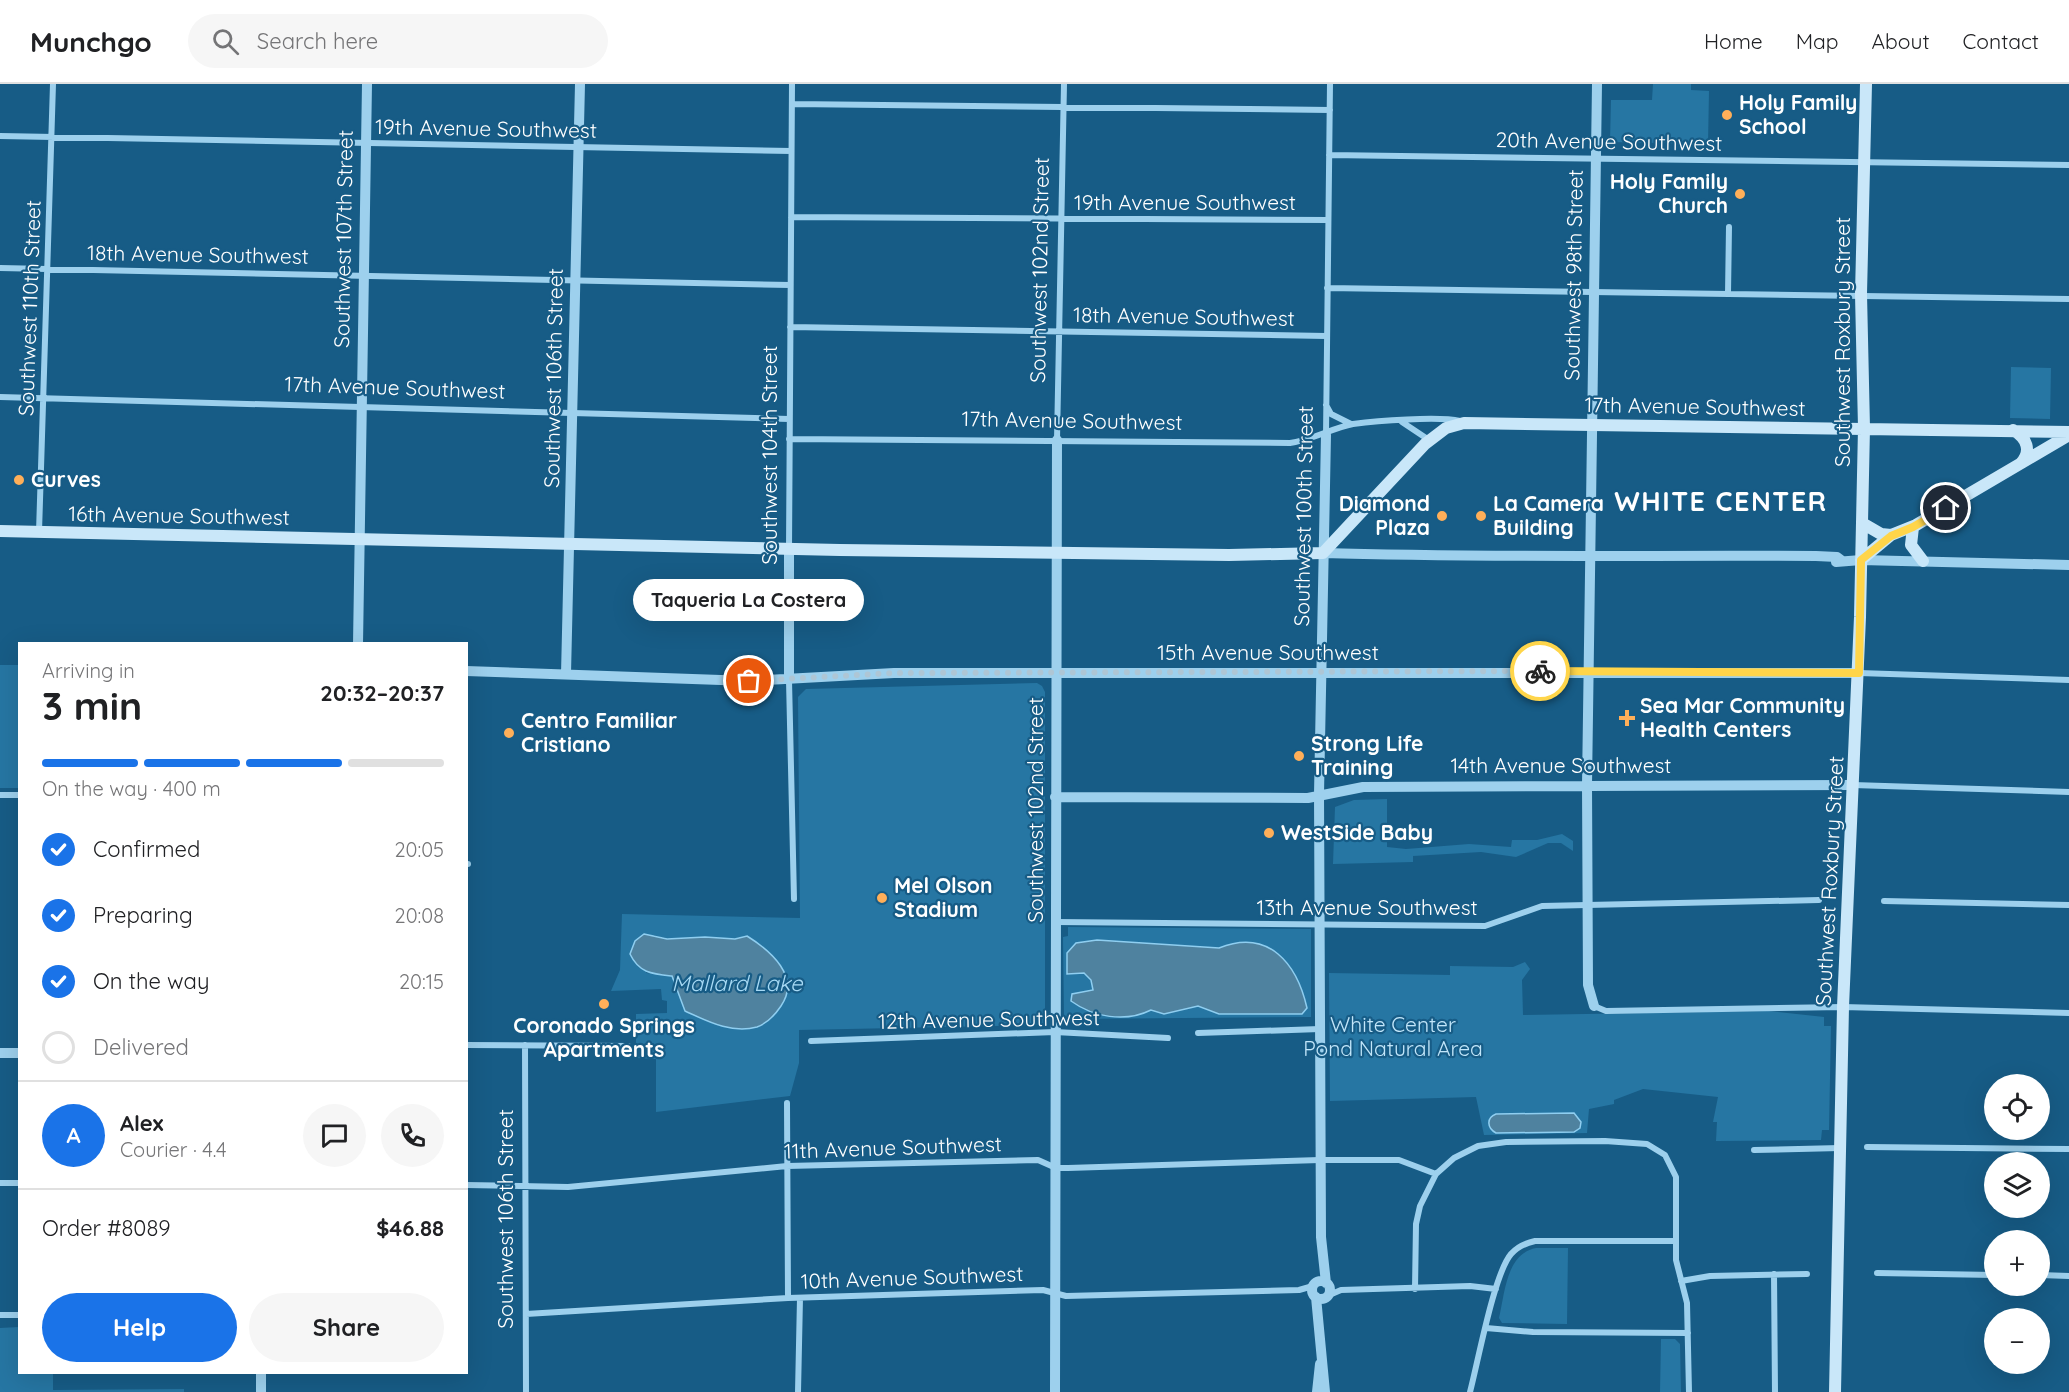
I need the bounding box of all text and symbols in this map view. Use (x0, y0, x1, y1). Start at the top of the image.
search box (188, 14, 608, 68)
text: Munchgo (30, 24, 152, 59)
icon: search (209, 25, 242, 58)
text: Search here (257, 27, 378, 55)
text: Home (1704, 28, 1763, 54)
text: Map (1796, 28, 1839, 54)
text: About (1872, 28, 1930, 54)
text: Contact (1963, 28, 2039, 54)
place label: Holy Family School (1739, 89, 1857, 139)
marker: Holy Family School (1720, 108, 1734, 122)
street label: 19th Avenue Southwest (375, 113, 597, 143)
street label: 20th Avenue Southwest (1496, 126, 1723, 156)
street label: Southwest 107th Street (328, 130, 358, 348)
street label: Southwest 102nd Street (1024, 157, 1054, 383)
place label: Holy Family Church (1610, 168, 1728, 218)
street label: Southwest 98th Street (1558, 169, 1588, 381)
marker: Holy Family Church (1733, 187, 1747, 201)
street label: 19th Avenue Southwest (1074, 189, 1296, 215)
street label: Southwest 110th Street (12, 200, 46, 416)
street label: Southwest Roxbury Street (1829, 217, 1855, 467)
street label: 18th Avenue Southwest (87, 239, 309, 269)
street label: Southwest 106th Street (538, 268, 568, 488)
street label: 18th Avenue Southwest (1073, 301, 1295, 331)
street label: Southwest 104th Street (756, 345, 782, 565)
street label: 17th Avenue Southwest (284, 370, 506, 404)
street label: 17th Avenue Southwest (1584, 391, 1806, 421)
street label: 17th Avenue Southwest (961, 405, 1183, 435)
street label: Southwest 100th Street (1288, 405, 1318, 627)
place label: Curves (31, 466, 101, 492)
marker: Curves (12, 473, 26, 487)
pin (1920, 482, 1971, 533)
district label: WHITE CENTER (1614, 484, 1828, 518)
place label: Diamond Plaza (1339, 490, 1430, 540)
place label: La Camera Building (1493, 490, 1604, 540)
icon: home (1929, 491, 1962, 524)
street label: 16th Avenue Southwest (68, 500, 290, 530)
marker: Diamond Plaza (1435, 509, 1449, 523)
marker: La Camera Building (1474, 509, 1488, 523)
callout: Taqueria La Costera (634, 579, 864, 621)
text: Taqueria La Costera (651, 587, 846, 612)
street label: 15th Avenue Southwest (1157, 639, 1379, 665)
courier (1510, 641, 1570, 701)
pin (723, 655, 774, 706)
icon: bike (1524, 655, 1557, 688)
text: Arriving in (42, 658, 135, 683)
icon: bag (732, 664, 765, 697)
text: 20:32–20:37 (320, 679, 444, 707)
text: 3 min (42, 681, 142, 730)
place label: Sea Mar Community Health Centers (1640, 692, 1845, 742)
street label: Southwest 102nd Street (1022, 697, 1048, 923)
place label: Centro Familiar Cristiano (521, 707, 677, 757)
marker: Sea Mar Community Health Centers (1618, 709, 1636, 727)
marker: Centro Familiar Cristiano (502, 726, 516, 740)
place label: Strong Life Training (1311, 730, 1423, 780)
marker: Strong Life Training (1292, 749, 1306, 763)
street label: 14th Avenue Southwest (1451, 752, 1671, 778)
street label: Southwest Roxbury Street (1809, 755, 1849, 1007)
text: On the way · 400 m (42, 776, 221, 801)
place label: WestSide Baby (1281, 819, 1433, 845)
marker: WestSide Baby (1262, 826, 1276, 840)
icon: check (42, 833, 75, 866)
text: Confirmed (93, 835, 200, 863)
text: 20:05 (394, 837, 444, 862)
place label: Mel Olson Stadium (894, 872, 993, 922)
marker: Mel Olson Stadium (875, 891, 889, 905)
street label: 13th Avenue Southwest (1256, 894, 1478, 920)
icon: check (42, 899, 75, 932)
text: Preparing (93, 901, 193, 929)
text: 20:08 (395, 903, 444, 928)
icon: check (42, 965, 75, 998)
text: On the way (93, 967, 209, 995)
text: 20:15 (399, 969, 444, 994)
water label: Mallard Lake (671, 969, 804, 997)
marker: Coronado Springs Apartments (597, 997, 611, 1011)
street label: 12th Avenue Southwest (878, 1004, 1100, 1034)
park label: White Center Pond Natural Area (1303, 1011, 1483, 1061)
place label: Coronado Springs Apartments (513, 1012, 695, 1062)
text: Delivered (93, 1033, 189, 1061)
map controls (1984, 1074, 2050, 1374)
button: locate (1984, 1074, 2050, 1140)
button: chat (303, 1104, 366, 1167)
button: phone (381, 1104, 444, 1167)
text: Alex (120, 1109, 163, 1137)
street label: Southwest 106th Street (492, 1109, 518, 1329)
text: A (66, 1121, 81, 1149)
street label: 11th Avenue Southwest (784, 1130, 1002, 1164)
text: Courier · 4.4 (120, 1137, 226, 1162)
button: layers (1984, 1152, 2050, 1218)
text: Order #8089 (42, 1214, 171, 1242)
text: $46.88 (376, 1214, 444, 1242)
button: + (1984, 1230, 2050, 1296)
street label: 10th Avenue Southwest (800, 1260, 1024, 1294)
button: Help (42, 1293, 237, 1362)
button: Share (249, 1293, 444, 1362)
button: − (1984, 1308, 2050, 1374)

